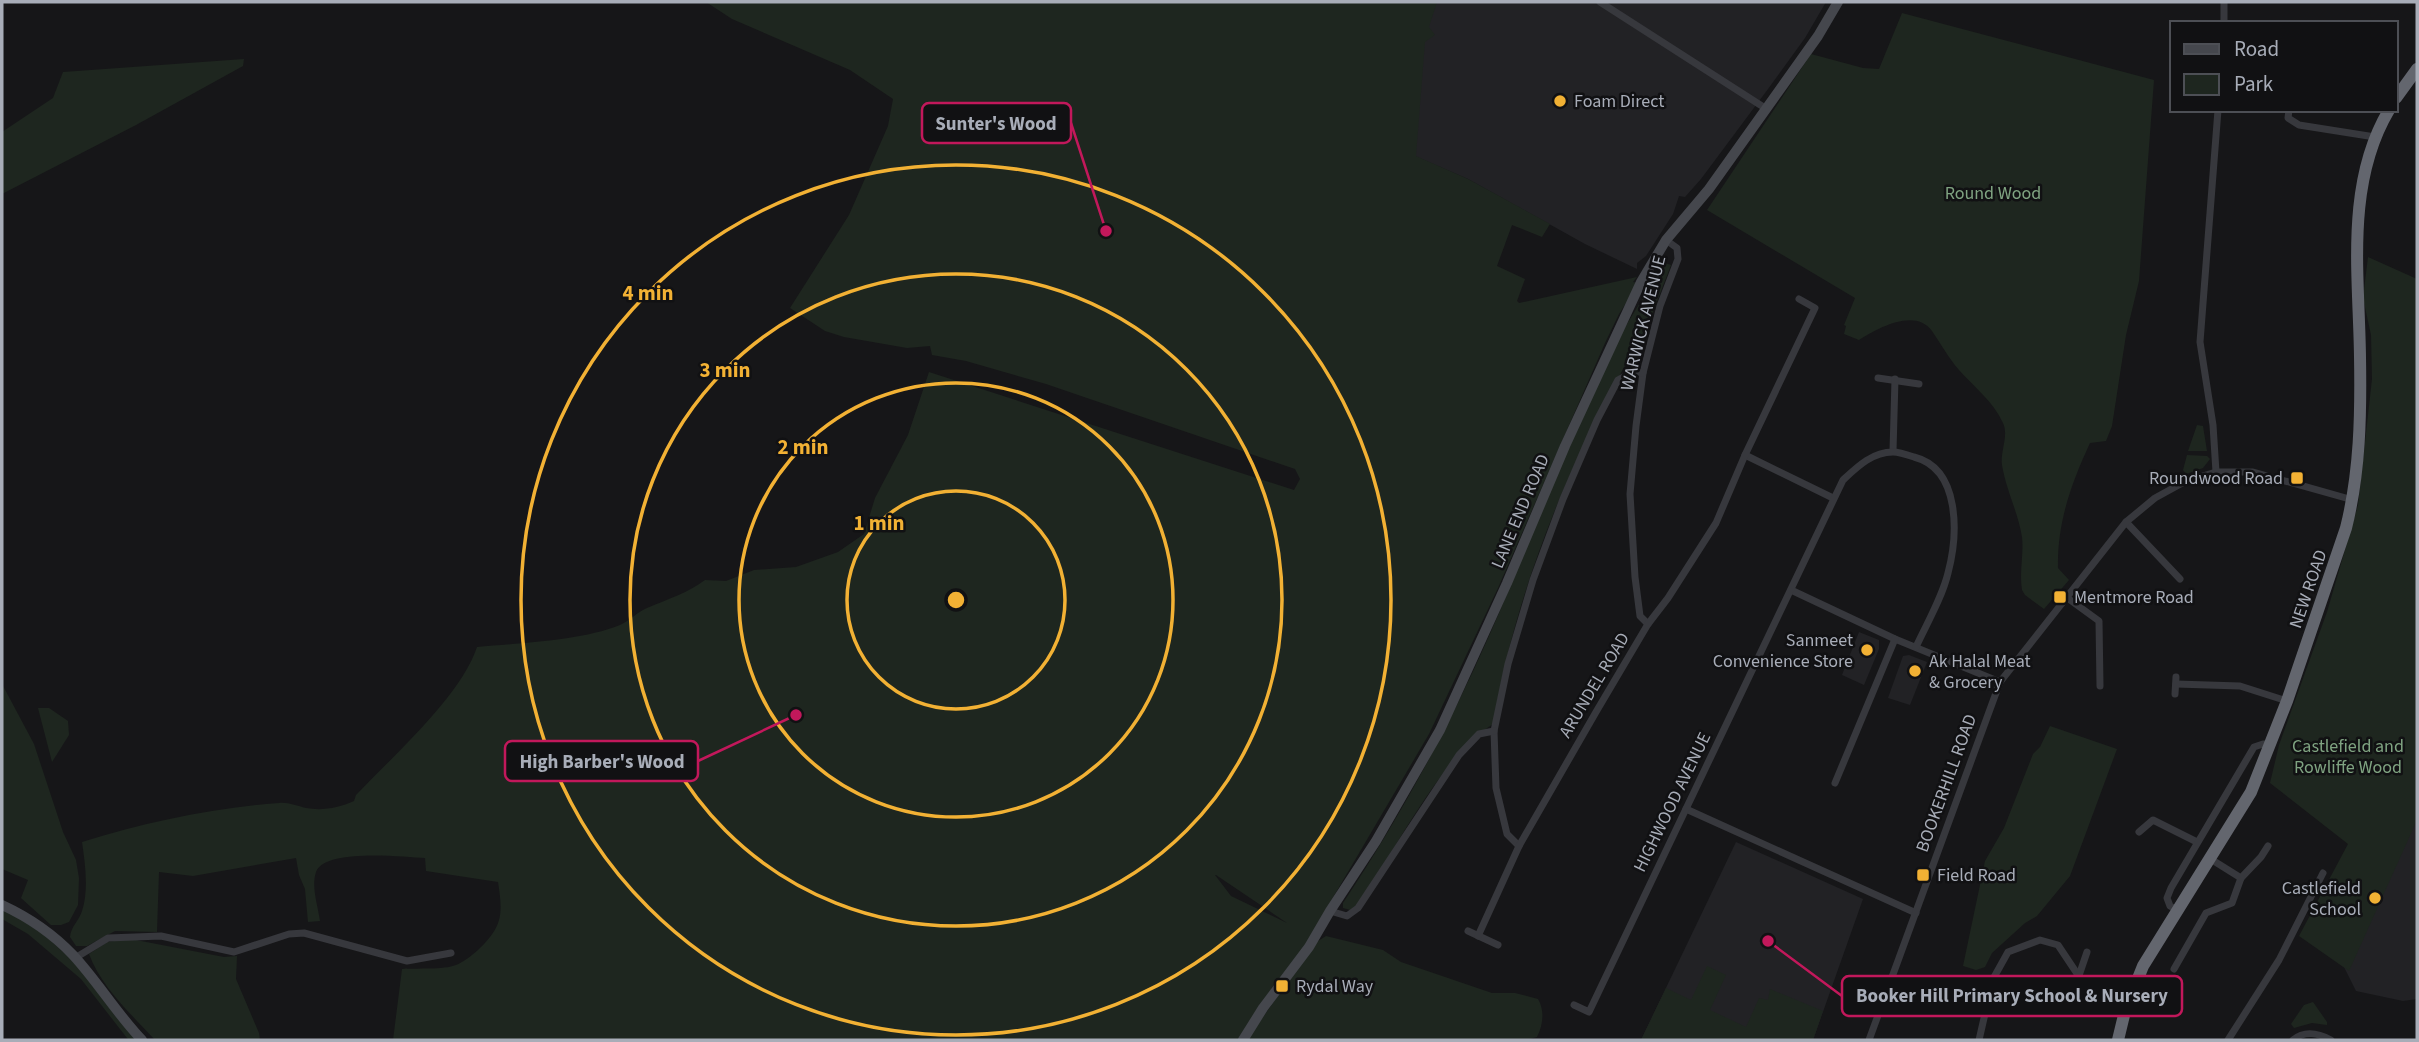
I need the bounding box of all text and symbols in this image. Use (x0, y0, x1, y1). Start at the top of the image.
legend (2170, 21, 2398, 112)
text: Road (2234, 34, 2279, 64)
text: Park (2234, 69, 2274, 99)
place label: Foam Direct (1574, 89, 1664, 114)
marker: Foam Direct (1552, 93, 1568, 109)
callout: Sunter's Wood (922, 103, 1071, 143)
text: Sunter's Wood (935, 111, 1057, 138)
park label: Round Wood (1945, 181, 2041, 206)
street label: WARWICK AVENUE (1615, 253, 1672, 393)
text: 4 min (622, 278, 674, 308)
text: 3 min (699, 355, 751, 385)
text: 2 min (777, 432, 829, 462)
street label: LANE END ROAD (1485, 450, 1556, 572)
place label: Roundwood Road (2149, 466, 2283, 491)
marker: Roundwood Road (2289, 470, 2305, 486)
text: 1 min (853, 508, 905, 538)
street label: NEW ROAD (2283, 546, 2334, 632)
place label: Mentmore Road (2074, 585, 2194, 610)
centre of rings (944, 588, 968, 612)
marker: Mentmore Road (2052, 589, 2068, 605)
street label: ARUNDEL ROAD (1553, 628, 1636, 743)
place label: Sanmeet Convenience Store (1713, 628, 1853, 674)
marker: Sanmeet Convenience Store (1859, 642, 1875, 658)
place label: Ak Halal Meat & Grocery (1929, 649, 2031, 695)
marker: Ak Halal Meat & Grocery (1907, 663, 1923, 679)
street label: BOOKERHILL ROAD (1910, 711, 1983, 856)
street label: HIGHWOOD AVENUE (1628, 728, 1717, 876)
park label: Castlefield and Rowliffe Wood (2292, 734, 2404, 780)
callout: High Barber's Wood (505, 741, 698, 781)
text: High Barber's Wood (519, 749, 685, 776)
place label: Field Road (1937, 863, 2016, 888)
marker: Field Road (1915, 867, 1931, 883)
place label: Castlefield School (2282, 876, 2361, 922)
marker: Castlefield School (2367, 890, 2383, 906)
place label: Rydal Way (1296, 974, 1374, 999)
callout: Booker Hill Primary School & Nursery (1842, 976, 2182, 1016)
marker: Rydal Way (1274, 978, 1290, 994)
text: Booker Hill Primary School & Nursery (1856, 983, 2168, 1010)

